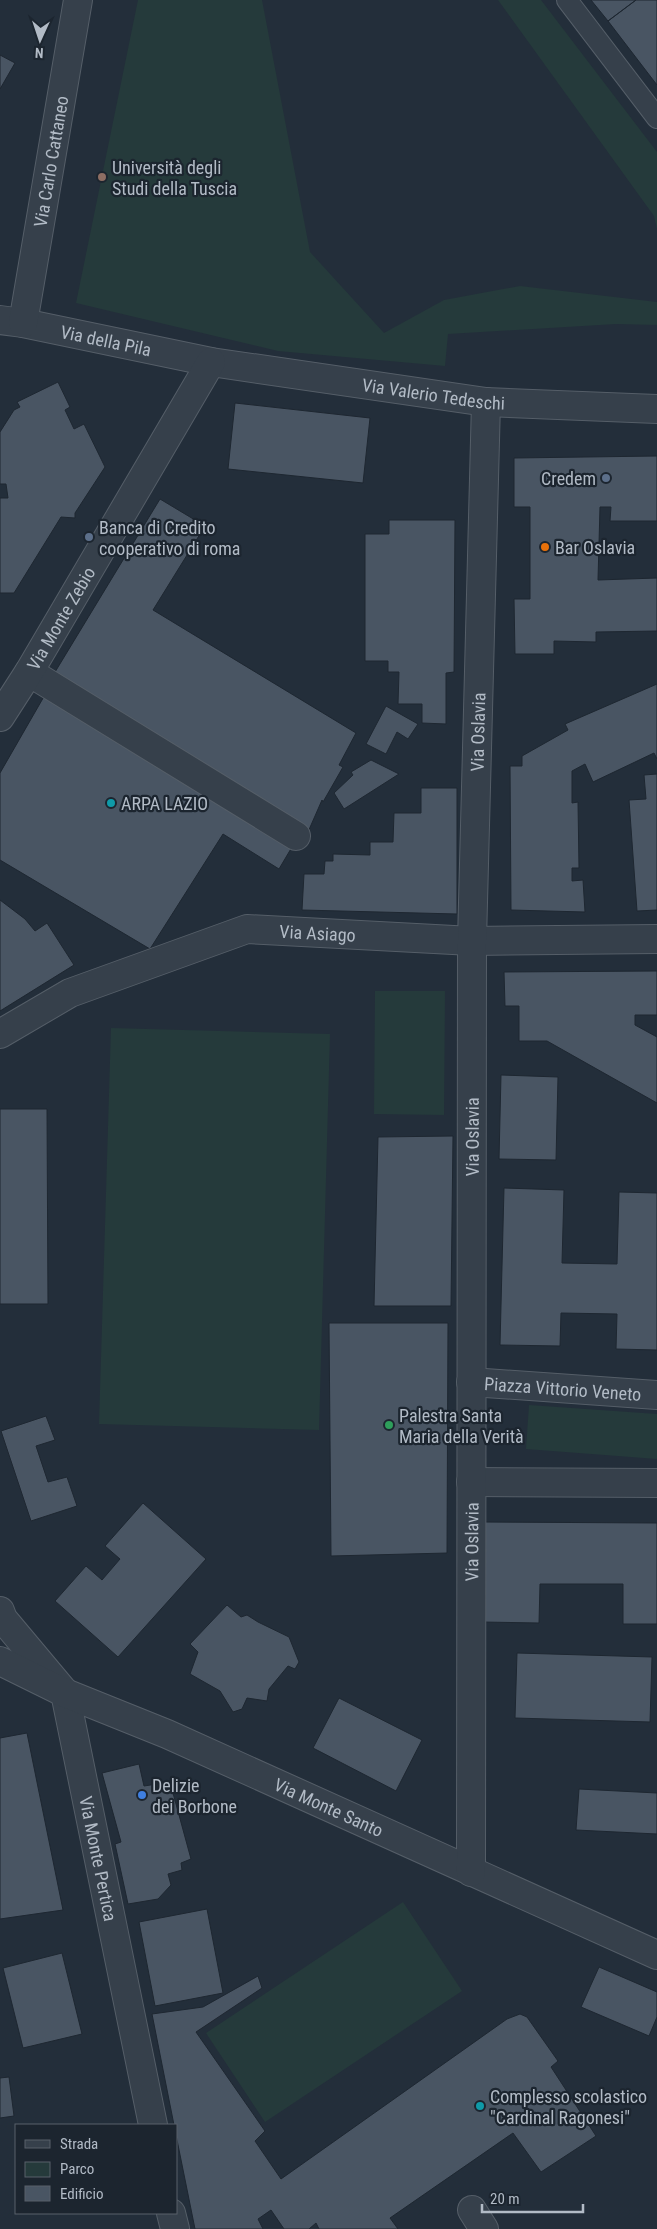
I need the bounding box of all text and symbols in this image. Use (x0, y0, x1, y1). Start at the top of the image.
north arrow (15, 15, 65, 65)
text: N (35, 45, 44, 61)
street label: Via Carlo Cattaneo (29, 94, 72, 229)
place label: Università degli Studi della Tuscia (112, 157, 237, 199)
marker: Università degli Studi della Tuscia (96, 171, 108, 183)
street label: Via della Pila (59, 321, 153, 360)
street label: Via Valerio Tedeschi (361, 374, 505, 413)
place label: Credem (541, 468, 596, 489)
marker: Credem (600, 472, 612, 484)
place label: Banca di Credito cooperativo di roma (99, 517, 240, 559)
marker: Banca di Credito cooperativo di roma (83, 531, 95, 543)
place label: Bar Oslavia (555, 537, 635, 558)
marker: Bar Oslavia (539, 541, 551, 553)
street label: Via Monte Zebio (22, 563, 99, 673)
street label: Via Oslavia (466, 692, 489, 772)
place label: ARPA LAZIO (121, 793, 208, 814)
marker: ARPA LAZIO (105, 797, 117, 809)
street label: Via Asiago (279, 920, 356, 945)
street label: Via Oslavia (461, 1097, 482, 1177)
street label: Piazza Vittorio Veneto (484, 1372, 642, 1404)
place label: Palestra Santa Maria della Verità (399, 1405, 524, 1447)
marker: Palestra Santa Maria della Verità (383, 1419, 395, 1431)
street label: Via Oslavia (461, 1502, 482, 1582)
street label: Via Monte Santo (271, 1773, 387, 1841)
place label: Delizie dei Borbone (152, 1775, 237, 1817)
marker: Delizie dei Borbone (136, 1789, 148, 1801)
street label: Via Monte Pertica (76, 1794, 122, 1923)
place label: Complesso scolastico "Cardinal Ragonesi" (490, 2086, 647, 2128)
marker: Complesso scolastico "Cardinal Ragonesi" (474, 2100, 486, 2112)
legend (15, 2124, 178, 2214)
text: Strada (60, 2135, 98, 2153)
text: Parco (60, 2160, 94, 2178)
scale bar (482, 2182, 583, 2214)
text: Edificio (60, 2185, 103, 2203)
text: 20 m (490, 2190, 520, 2208)

